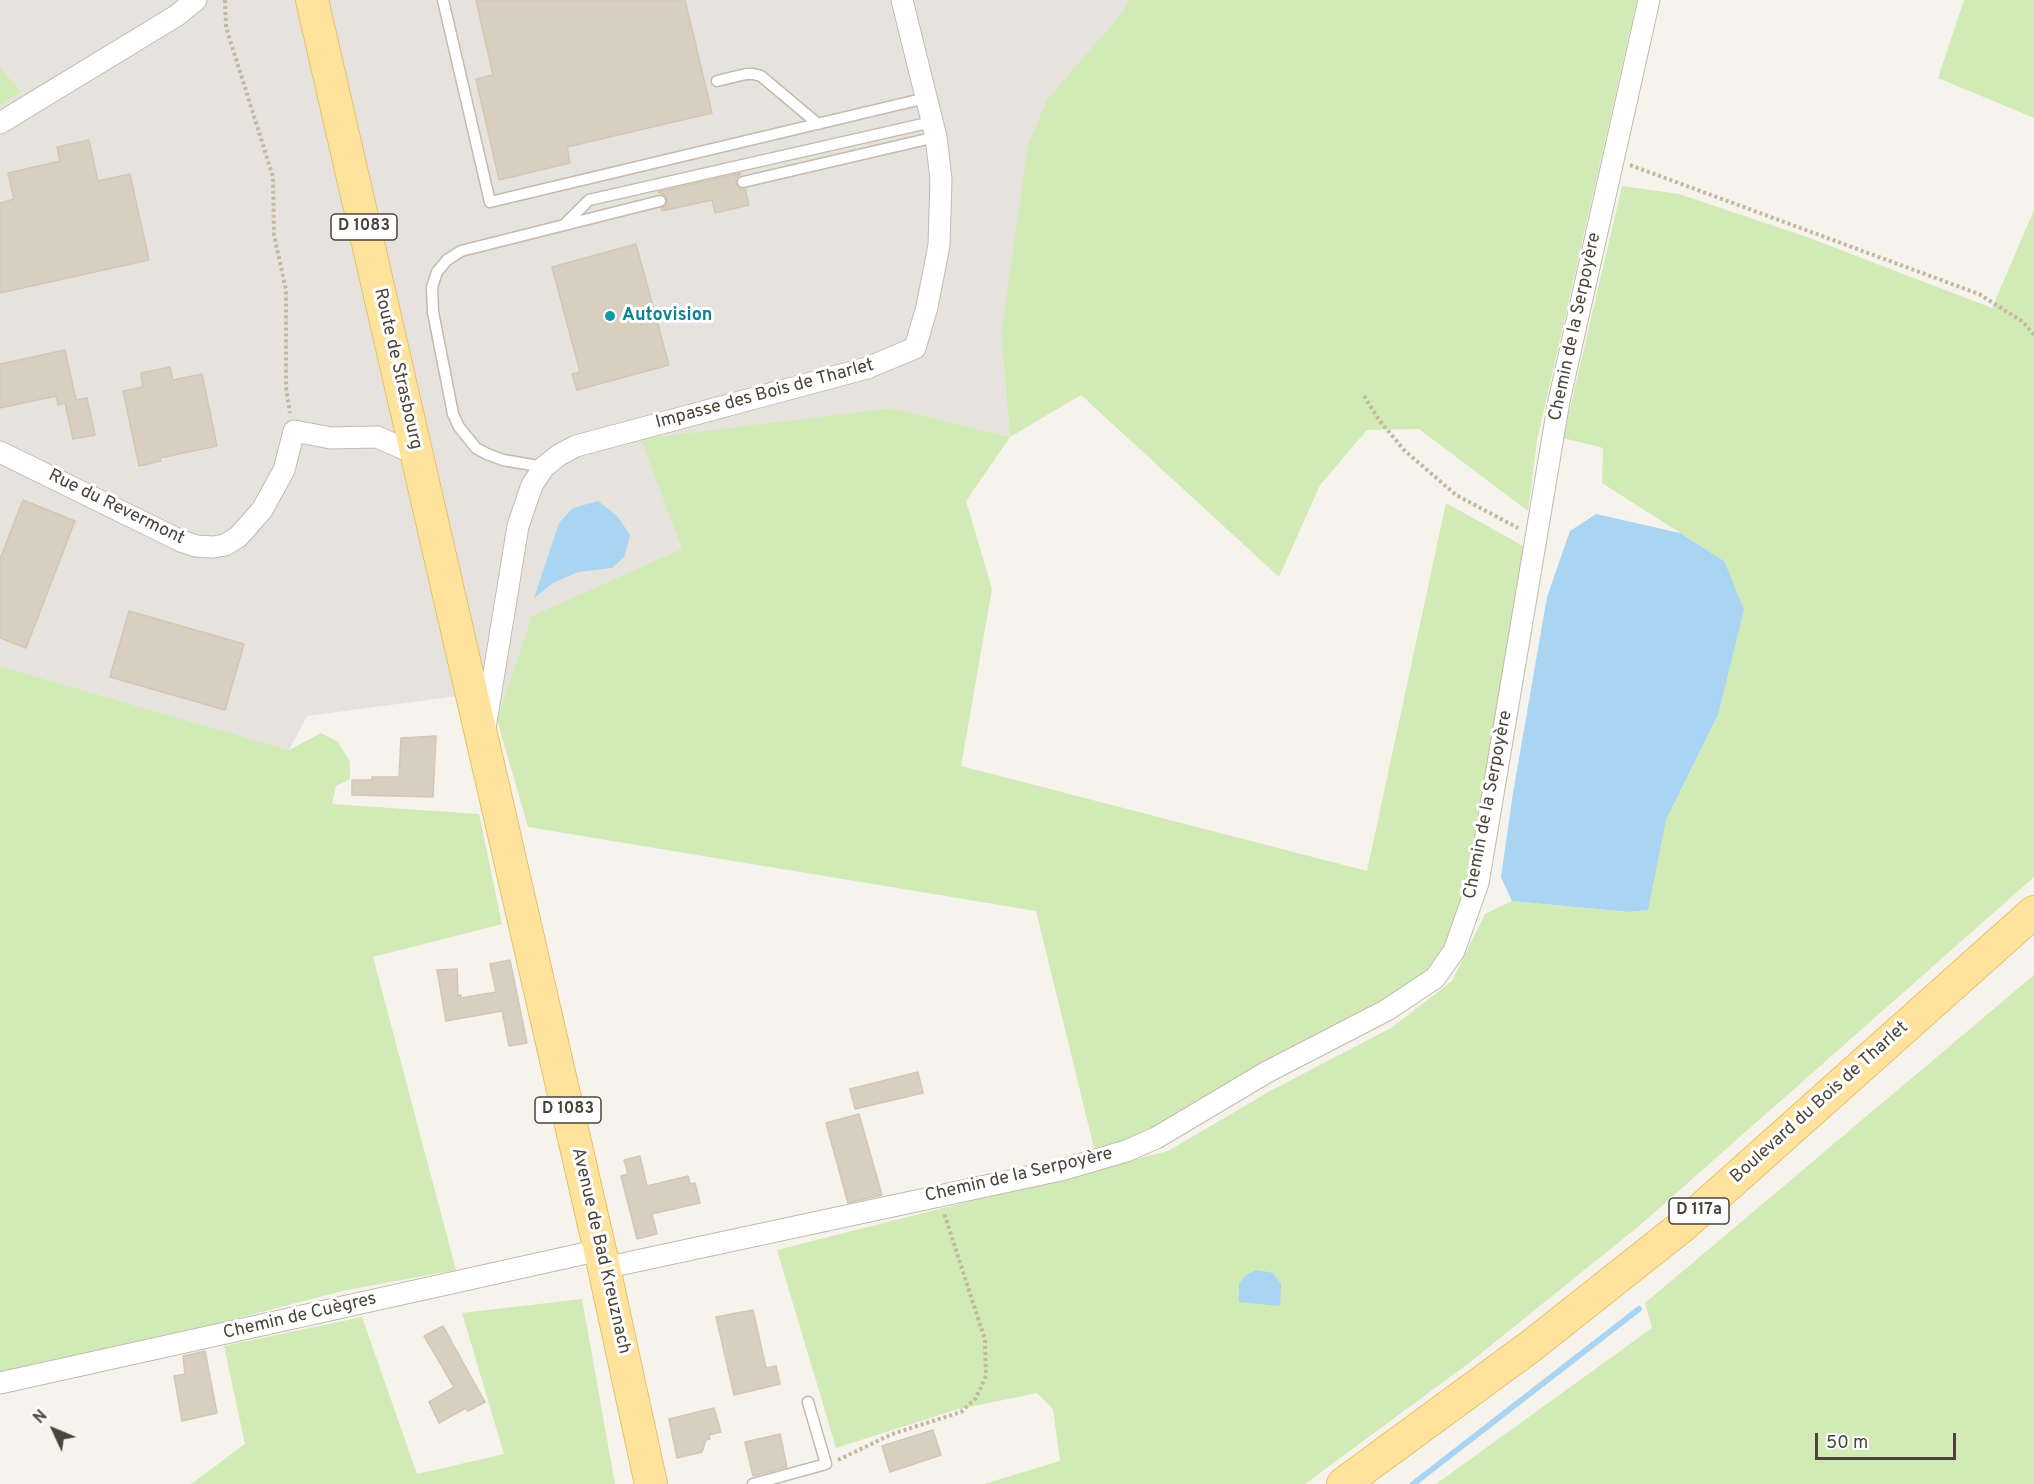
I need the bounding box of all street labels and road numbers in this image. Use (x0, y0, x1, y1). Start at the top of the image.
road number: D 1083 (331, 214, 397, 240)
street label: Chemin de la Serpoyère (1545, 231, 1607, 423)
street label: Route de Strasbourg (368, 286, 426, 452)
street label: Impasse des Bois de Tharlet (654, 355, 876, 435)
street label: Rue du Revermont (44, 466, 188, 550)
street label: Chemin de la Serpoyère (1460, 709, 1518, 901)
street label: Boulevard du Bois de Tharlet (1727, 1017, 1913, 1189)
road number: D 1083 (535, 1097, 601, 1123)
street label: Chemin de la Serpoyère (923, 1144, 1115, 1208)
street label: Avenue de Bad Kreuznach (566, 1146, 634, 1356)
road number: D 117a (1669, 1198, 1729, 1224)
street label: Chemin de Cuègres (221, 1289, 379, 1345)

